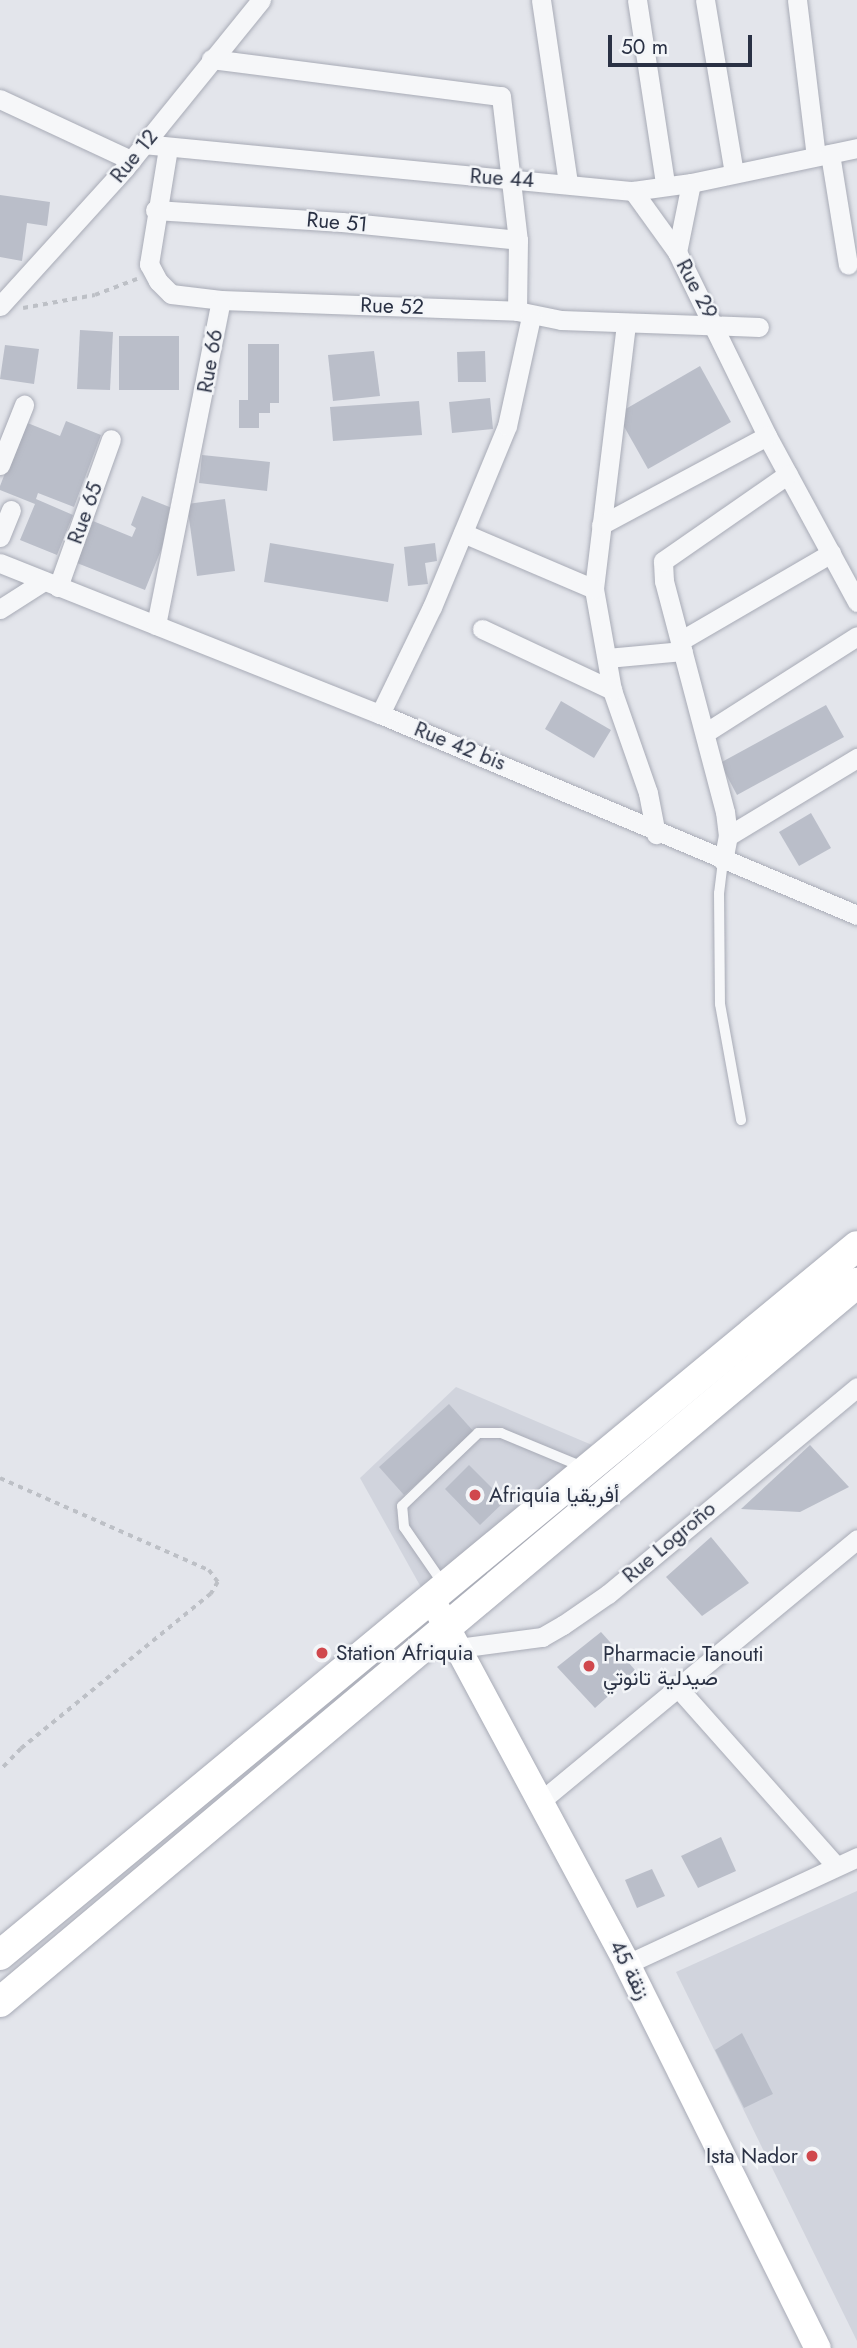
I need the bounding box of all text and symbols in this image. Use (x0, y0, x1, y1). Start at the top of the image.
scale bar (612, 21, 756, 65)
text: 50 m (621, 32, 668, 62)
street label: Rue 12 (105, 124, 163, 188)
street label: Rue 44 (469, 163, 535, 193)
street label: Rue 51 (305, 207, 369, 237)
street label: Rue 29 (671, 255, 723, 323)
street label: Rue 52 (360, 292, 424, 320)
street label: Rue 66 (192, 327, 228, 395)
street label: Rue 65 (62, 479, 108, 547)
street label: Rue 42 bis (411, 716, 509, 776)
place label: Afriquia أفريقيا (489, 1482, 619, 1508)
marker: Afriquia أفريقيا (467, 1487, 483, 1503)
street label: Rue Logroño (617, 1496, 721, 1588)
place label: Station Afriquia (336, 1640, 473, 1666)
place label: Pharmacie Tanouti صيدلية تانوتي (603, 1641, 764, 1691)
marker: Station Afriquia (314, 1645, 330, 1661)
marker: Pharmacie Tanouti صيدلية تانوتي (581, 1658, 597, 1674)
street label: زنقة 45 (604, 1936, 656, 2004)
place label: Ista Nador (706, 2143, 798, 2169)
marker: Ista Nador (804, 2148, 820, 2164)

